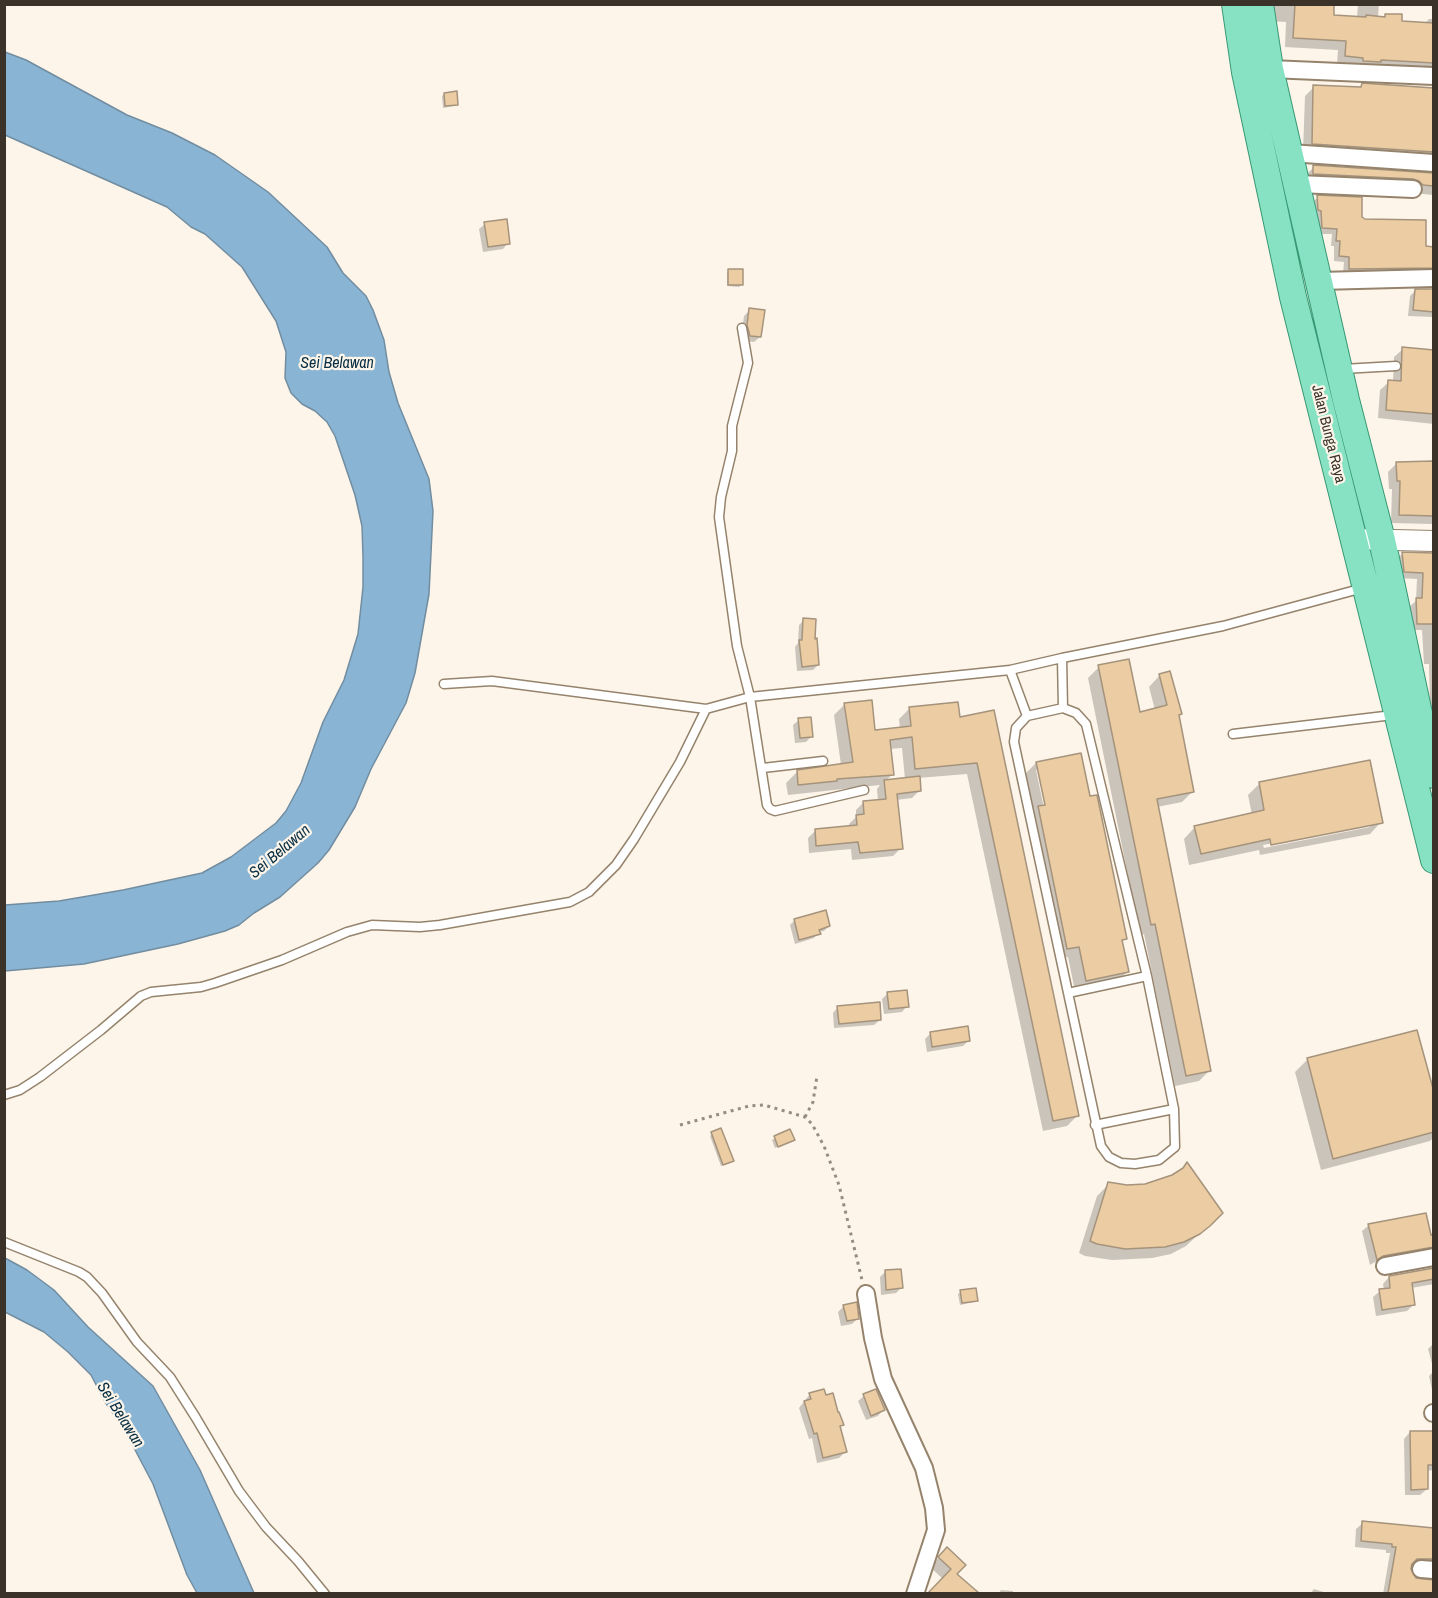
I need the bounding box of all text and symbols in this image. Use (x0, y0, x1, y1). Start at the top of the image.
water label: Sei Belawan (300, 354, 374, 374)
street label: Jalan Bunga Raya (1307, 383, 1349, 485)
water label: Sei Belawan (246, 821, 314, 883)
water label: Sei Belawan (92, 1379, 148, 1451)

